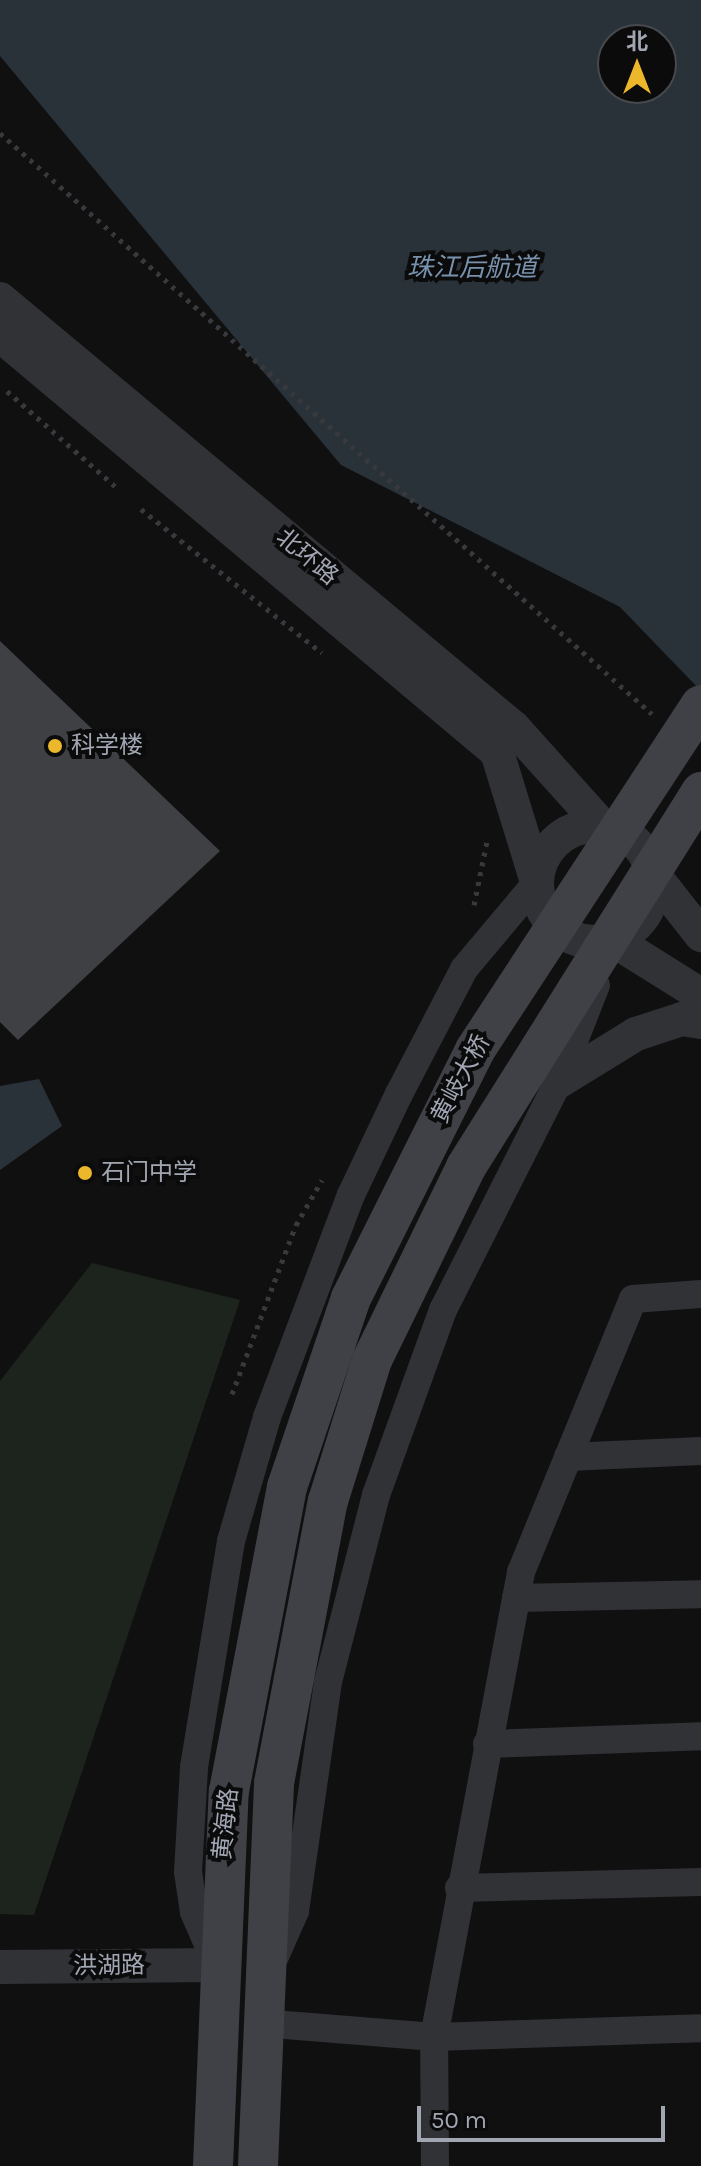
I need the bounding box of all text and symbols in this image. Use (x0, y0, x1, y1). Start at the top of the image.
north arrow (597, 24, 677, 104)
text: 北 (626, 29, 648, 55)
water label: 珠江后航道 (407, 252, 537, 284)
street label: 北环路 (270, 523, 344, 591)
place label: 科学楼 (71, 732, 143, 760)
marker: 科学楼 (46, 737, 64, 755)
street label: 黄岐大桥 (426, 1030, 496, 1128)
place label: 石门中学 (101, 1159, 197, 1187)
marker: 石门中学 (76, 1164, 94, 1182)
street label: 黄海路 (208, 1787, 244, 1861)
street label: 洪湖路 (73, 1951, 145, 1981)
scale bar (421, 2090, 669, 2140)
text: 50 m (431, 2106, 487, 2134)

